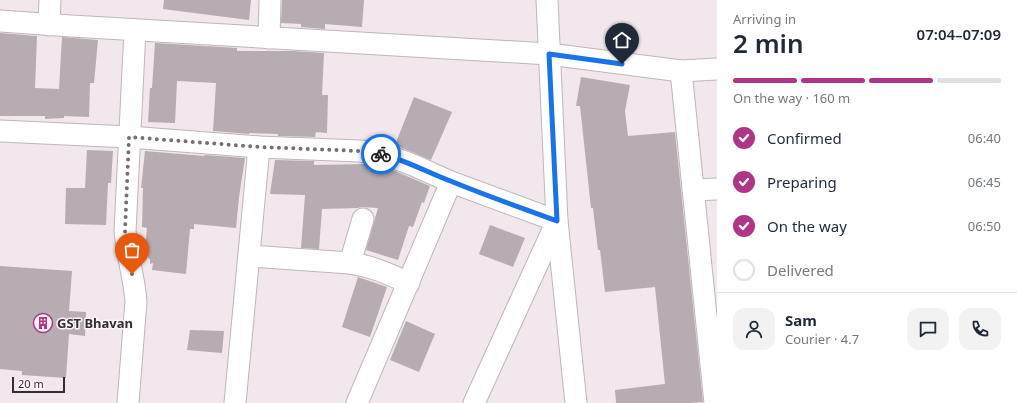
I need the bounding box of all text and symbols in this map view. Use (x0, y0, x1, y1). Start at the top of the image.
text: Arriving in (733, 10, 796, 28)
pin (605, 23, 639, 64)
text: 07:04–07:09 (917, 24, 1001, 44)
text: 2 min (733, 25, 804, 61)
icon: home (611, 29, 633, 51)
text: On the way · 160 m (733, 89, 850, 107)
icon: check (733, 127, 755, 149)
text: Confirmed (767, 128, 842, 148)
text: 06:40 (968, 129, 1001, 147)
courier (361, 134, 401, 174)
icon: bike (370, 143, 392, 165)
icon: check (733, 171, 755, 193)
text: Preparing (767, 172, 837, 192)
text: 06:45 (968, 173, 1001, 191)
icon: check (733, 215, 755, 237)
text: On the way (767, 216, 847, 236)
text: 06:50 (968, 217, 1001, 235)
pin (115, 233, 149, 274)
icon: bag (121, 239, 143, 261)
text: Delivered (767, 260, 834, 280)
button: person (733, 308, 775, 350)
button: chat (907, 308, 949, 350)
button: phone (959, 308, 1001, 350)
text: Sam (785, 310, 817, 330)
building icon: GST Bhavan (32, 312, 54, 334)
place label: GST Bhavan (57, 314, 133, 332)
text: Courier · 4.7 (785, 330, 859, 348)
scale bar (12, 375, 65, 394)
text: 20 m (18, 376, 44, 391)

